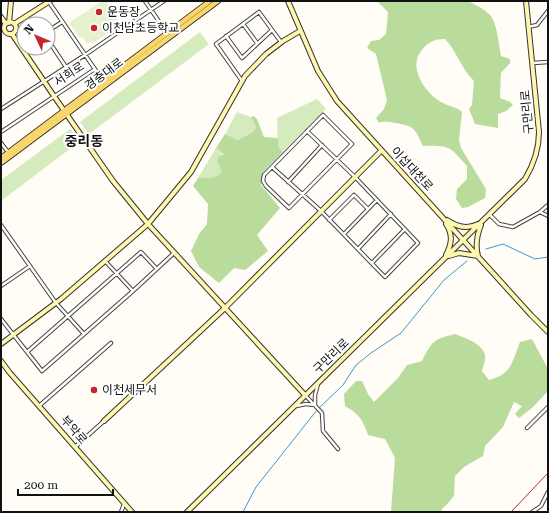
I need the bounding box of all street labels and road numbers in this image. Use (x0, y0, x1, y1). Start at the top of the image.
street label: 경충대로 (82, 55, 126, 93)
street label: 서희로 (51, 59, 87, 89)
street label: 구만리로 (518, 89, 536, 135)
street label: 이섭대천로 (388, 144, 436, 194)
street label: 구만리로 (310, 336, 352, 376)
street label: 부악로 (58, 413, 90, 447)

